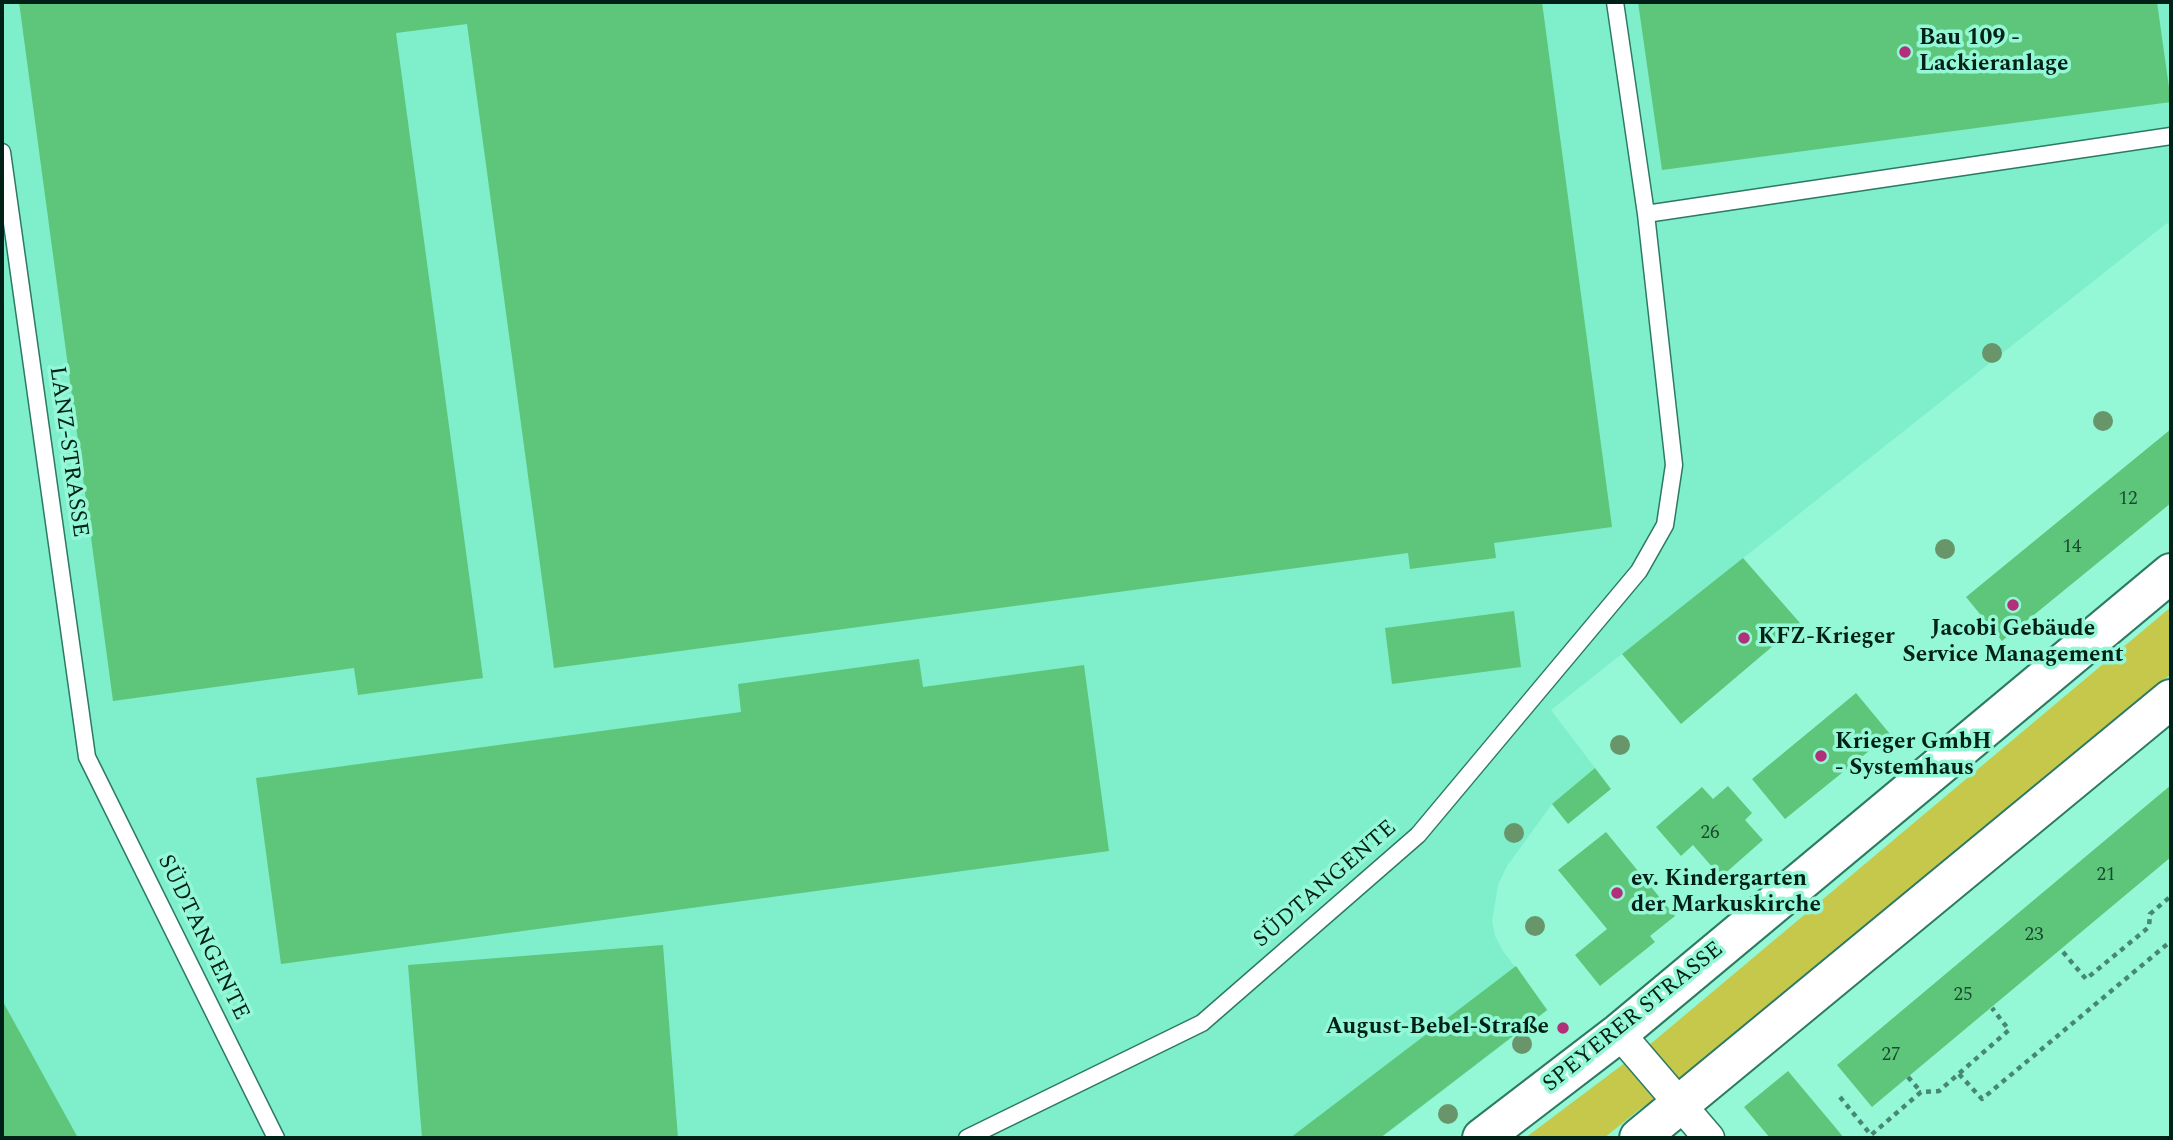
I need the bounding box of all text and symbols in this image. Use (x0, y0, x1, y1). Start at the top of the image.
place label: Bau 109 - Lackieranlage (1919, 25, 2068, 79)
marker: Bau 109 - Lackieranlage (1897, 44, 1913, 60)
street label: LANZ-STRASSE (41, 365, 93, 539)
house number: 12 (2119, 489, 2137, 511)
house number: 14 (2063, 537, 2081, 559)
marker: Jacobi Gebäude Service Management (2005, 597, 2021, 613)
place label: Jacobi Gebäude Service Management (1902, 616, 2124, 670)
place label: KFZ-Krieger (1758, 624, 1895, 652)
marker: KFZ-Krieger (1736, 630, 1752, 646)
place label: Krieger GmbH - Systemhaus (1835, 729, 1991, 783)
marker: Krieger GmbH - Systemhaus (1813, 748, 1829, 764)
street label: SÜDTANGENTE (1249, 815, 1403, 955)
house number: 26 (1701, 823, 1719, 845)
street label: SÜDTANGENTE (150, 851, 254, 1025)
house number: 21 (2097, 865, 2115, 887)
place label: ev. Kindergarten der Markuskirche (1631, 866, 1821, 920)
marker: ev. Kindergarten der Markuskirche (1609, 885, 1625, 901)
house number: 23 (2025, 925, 2043, 947)
street label: SPEYERER STRASSE (1538, 937, 1730, 1099)
house number: 25 (1954, 985, 1972, 1007)
place label: August-Bebel-Straße (1325, 1014, 1549, 1042)
marker: August-Bebel-Straße (1555, 1020, 1571, 1036)
house number: 27 (1882, 1045, 1900, 1067)

